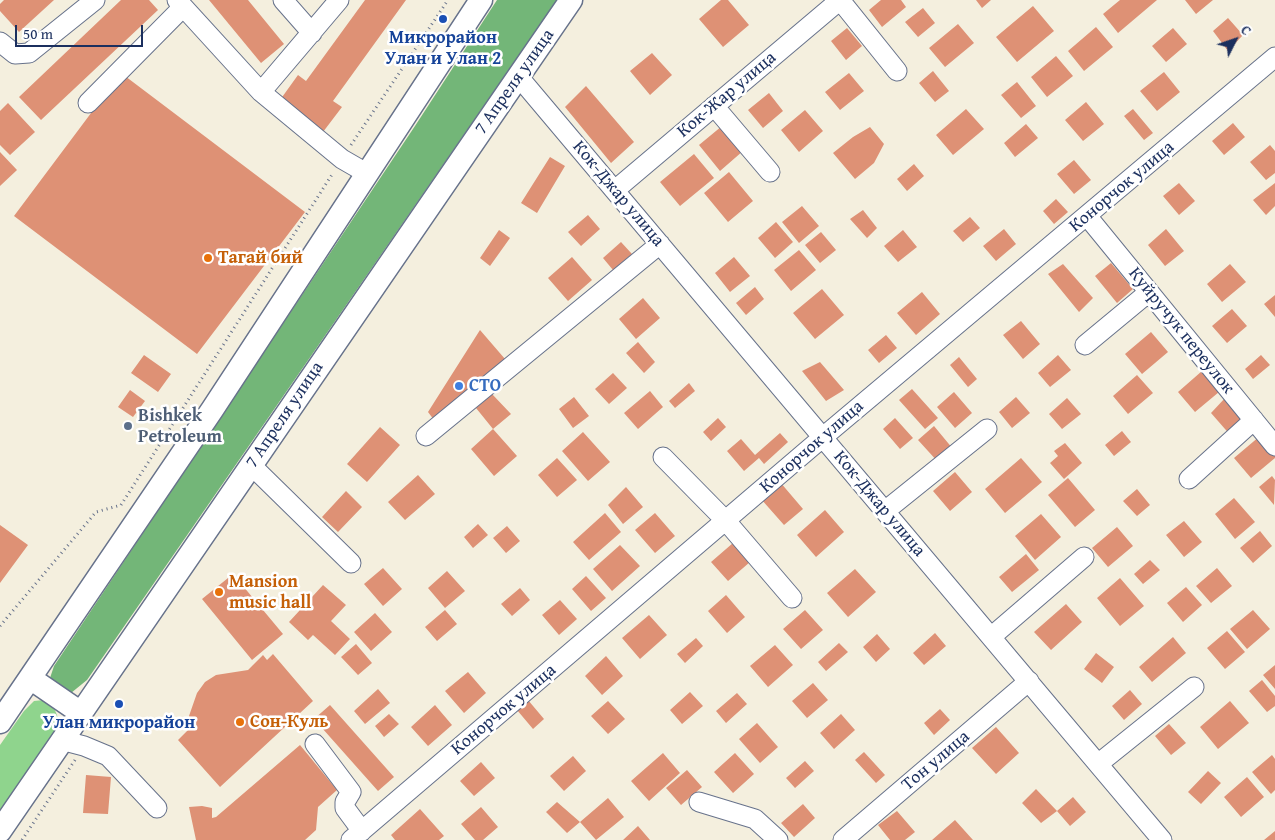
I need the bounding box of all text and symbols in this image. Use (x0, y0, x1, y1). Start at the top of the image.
marker: Микрорайон Улан и Улан 2 (437, 13, 449, 25)
scale bar (18, 15, 145, 47)
north arrow (1210, 15, 1260, 65)
text: С (1236, 21, 1256, 40)
text: 50 m (23, 23, 53, 44)
street label: 7 Апреля улица (471, 25, 559, 139)
place label: Микрорайон Улан и Улан 2 (385, 27, 501, 70)
street label: Кок-Жар улица (673, 47, 781, 143)
street label: Кок-Джар улица (568, 137, 668, 251)
street label: Конорчок улица (1065, 137, 1179, 237)
place label: Тагай бий (218, 247, 303, 269)
marker: Тагай бий (202, 252, 214, 264)
street label: Куйручук переулок (1123, 263, 1239, 399)
street label: 7 Апреля улица (242, 358, 328, 472)
place label: СТО (469, 375, 501, 397)
marker: СТО (453, 380, 465, 392)
street label: Конорчок улица (756, 396, 868, 498)
place label: Bishkek Petroleum (138, 405, 222, 448)
marker: Bishkek Petroleum (122, 420, 134, 432)
street label: Кок-Джар улица (829, 447, 929, 561)
place label: Mansion music hall (229, 571, 311, 614)
marker: Mansion music hall (213, 586, 225, 598)
street label: Конорчок улица (447, 660, 561, 760)
marker: Улан микрорайон (113, 698, 125, 710)
place label: Сон-Куль (250, 711, 329, 733)
place label: Улан микрорайон (43, 712, 195, 734)
marker: Сон-Куль (234, 716, 246, 728)
street label: Тон улица (898, 726, 974, 796)

